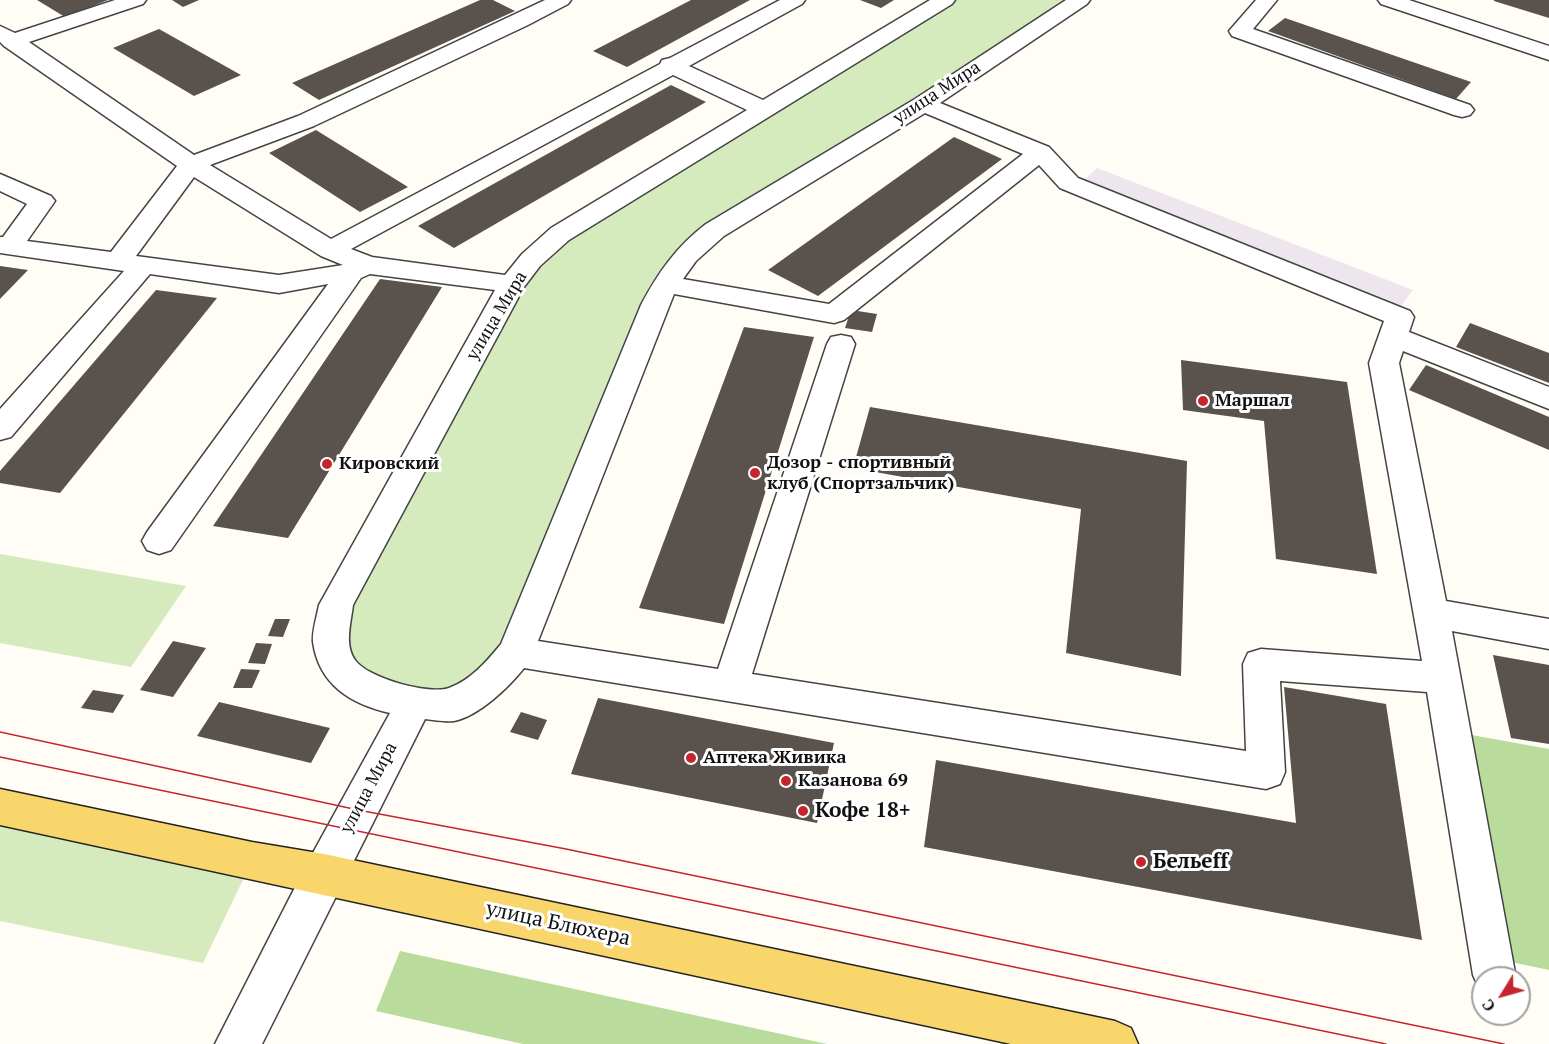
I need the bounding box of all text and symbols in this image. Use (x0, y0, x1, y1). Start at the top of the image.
street label: улица Мира (889, 57, 985, 129)
street label: улица Мира (462, 268, 532, 364)
place label: Маршал (1215, 390, 1290, 412)
marker: Маршал (1196, 394, 1210, 408)
place label: Дозор - спортивный клуб (Спортзальчик) (767, 452, 954, 494)
place label: Кировский (339, 453, 439, 475)
marker: Кировский (320, 457, 334, 471)
marker: Дозор - спортивный клуб (Спортзальчик) (748, 466, 762, 480)
street label: улица Мира (336, 739, 402, 837)
place label: Аптека Живика (703, 747, 846, 769)
marker: Аптека Живика (684, 751, 698, 765)
place label: Казанова 69 (798, 770, 908, 792)
marker: Казанова 69 (779, 774, 793, 788)
place label: Кофе 18+ (815, 798, 911, 824)
marker: Кофе 18+ (796, 804, 810, 818)
place label: Бельеff (1153, 849, 1228, 875)
marker: Бельеff (1134, 855, 1148, 869)
street label: улица Блюхера (484, 896, 632, 952)
north arrow (1471, 966, 1531, 1026)
text: С (1476, 995, 1500, 1016)

